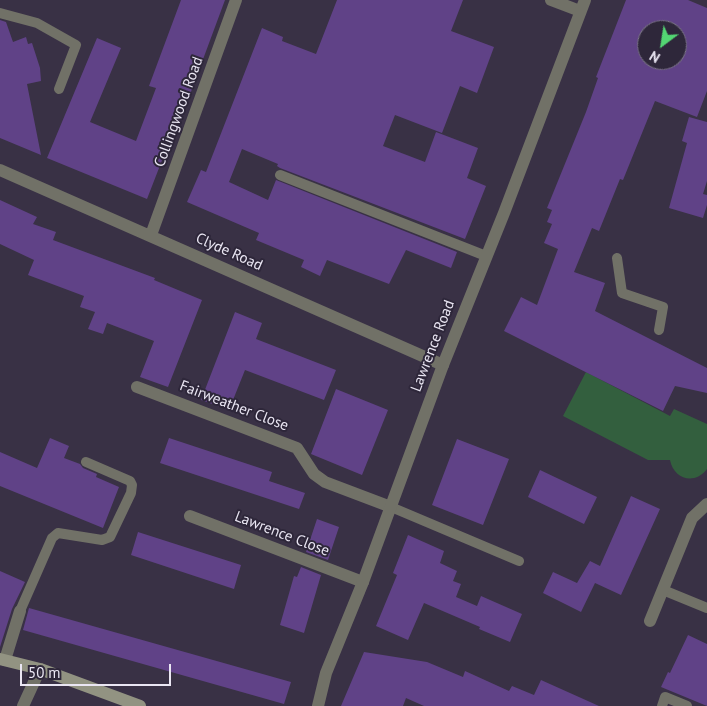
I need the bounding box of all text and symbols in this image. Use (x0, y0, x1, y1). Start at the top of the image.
north arrow (637, 20, 687, 70)
text: N (646, 47, 663, 67)
street label: Collingwood Road (151, 54, 207, 170)
street label: Clyde Road (193, 229, 265, 275)
street label: Lawrence Road (407, 298, 459, 394)
street label: Fairweather Close (177, 377, 291, 435)
street label: Lawrence Close (232, 508, 332, 560)
scale bar (22, 654, 174, 686)
text: 50 m (28, 663, 61, 682)

